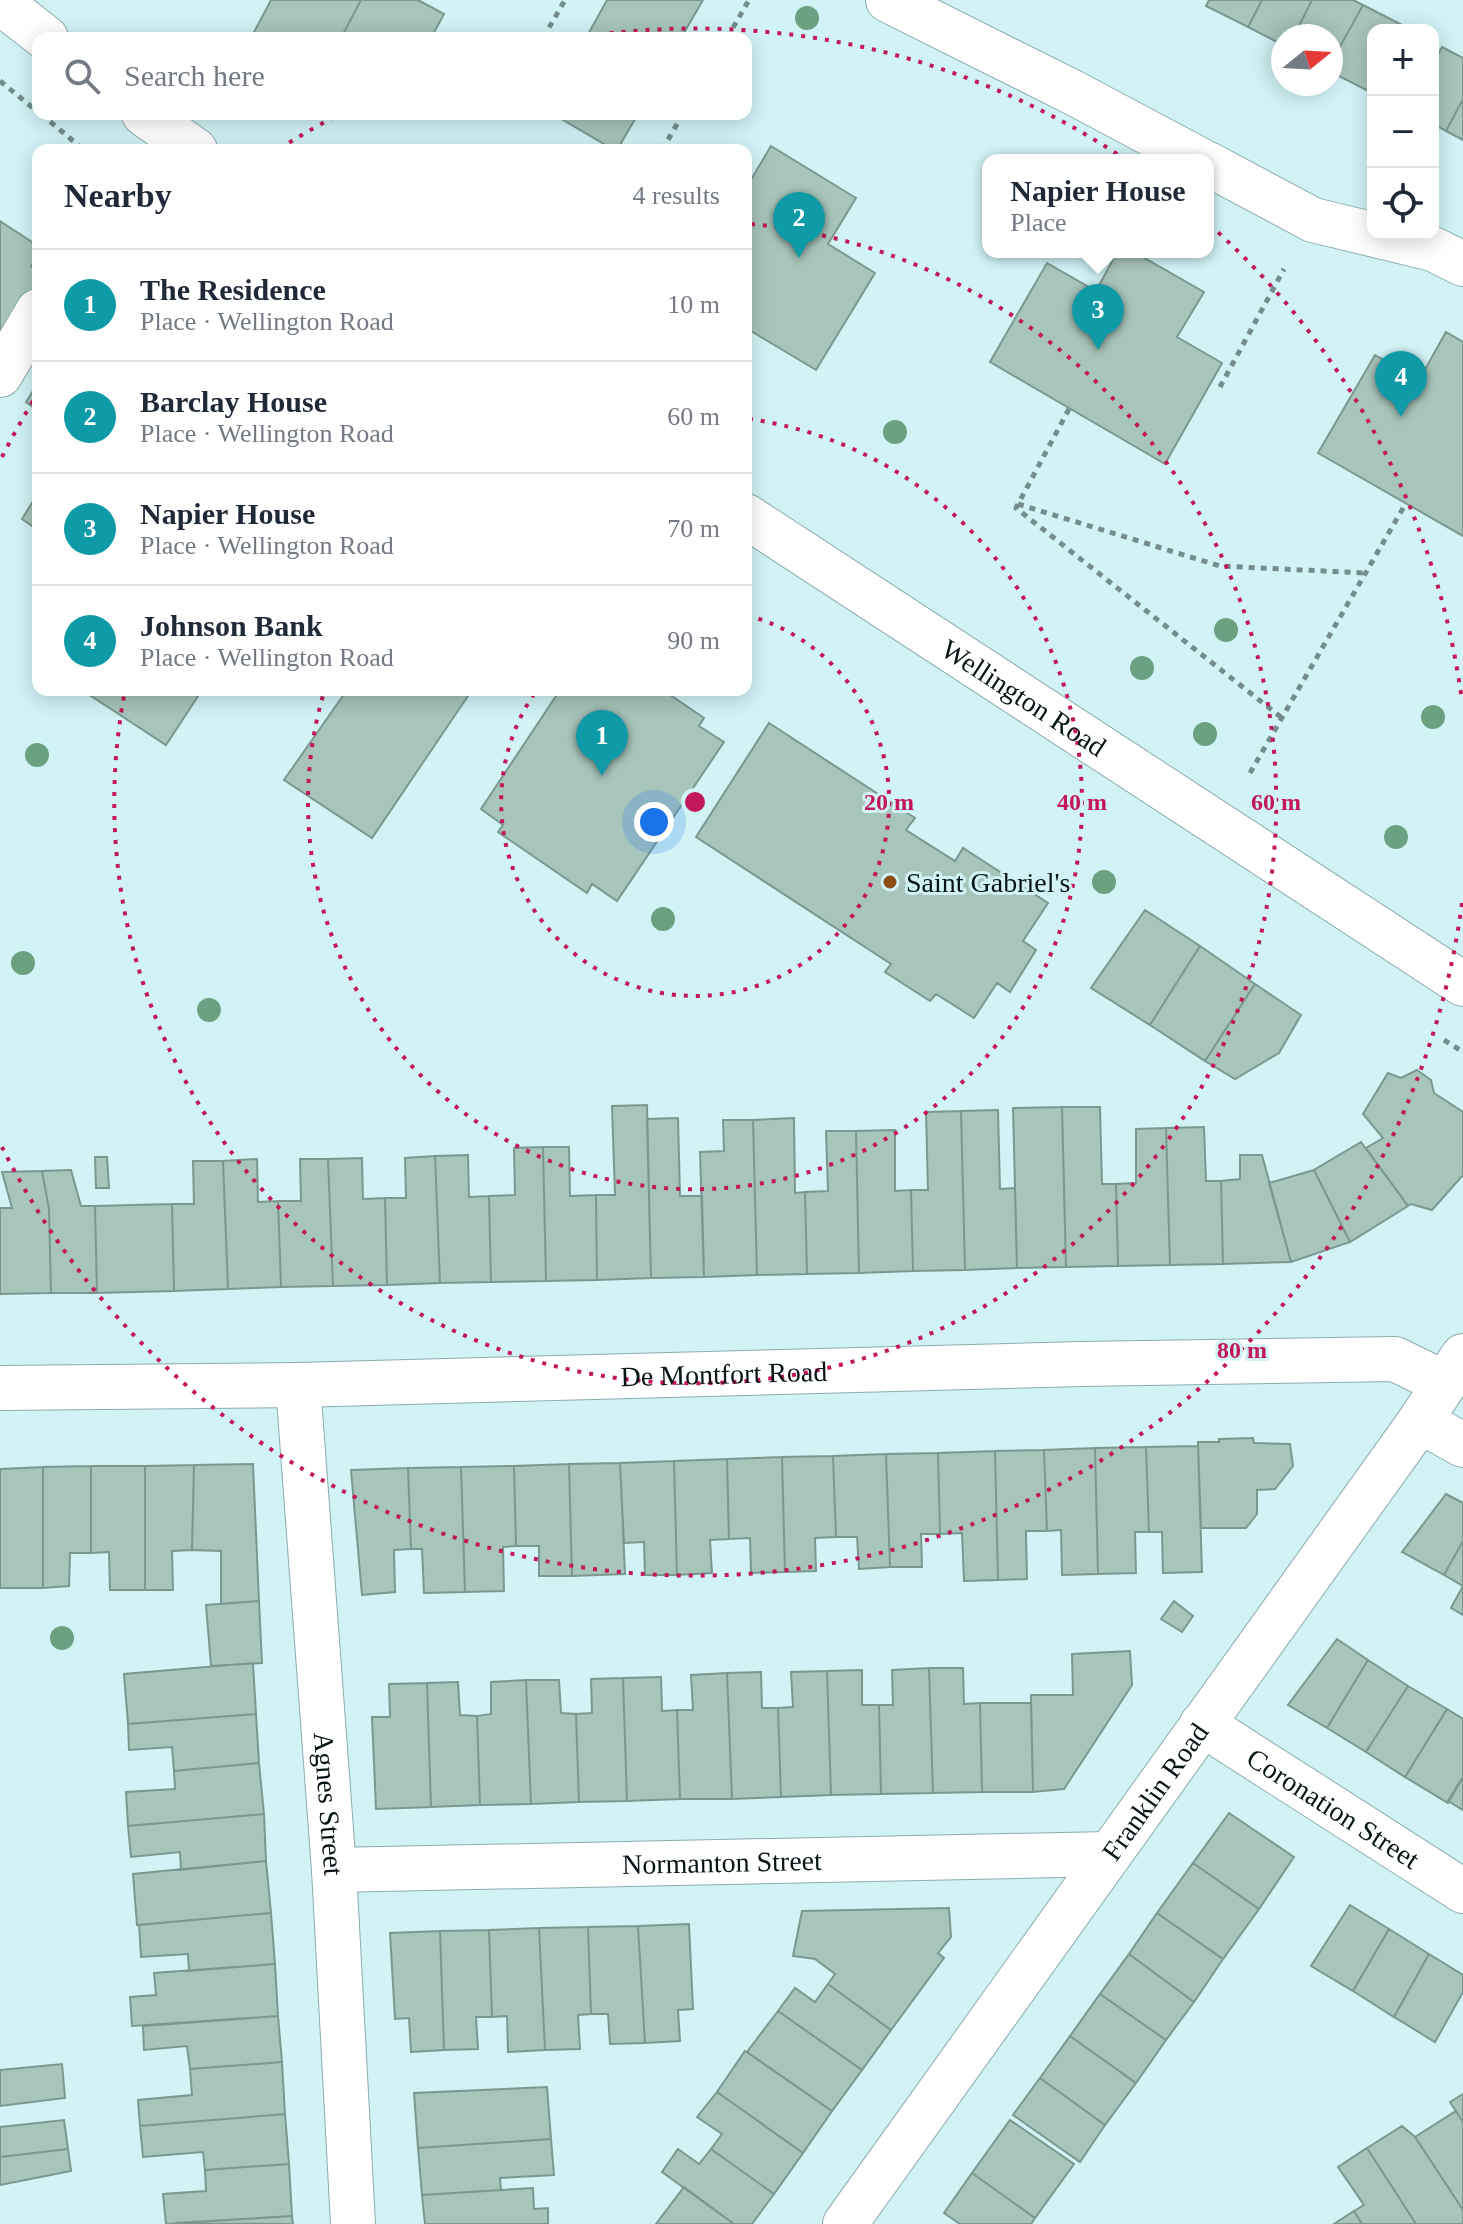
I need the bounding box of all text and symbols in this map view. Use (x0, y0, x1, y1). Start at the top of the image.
north arrow (1271, 24, 1343, 96)
map controls (1367, 24, 1439, 240)
button: + (1367, 24, 1439, 96)
search box (32, 32, 752, 120)
icon: search (60, 54, 104, 98)
text: Search here (124, 59, 265, 92)
button: − (1367, 96, 1439, 168)
popup (982, 154, 1214, 258)
button: locate (1367, 168, 1439, 240)
text: Napier House (1010, 174, 1186, 207)
text: Nearby (64, 177, 172, 214)
text: 4 results (633, 181, 720, 210)
pin: 2 (773, 192, 825, 258)
text: Place (1010, 208, 1067, 237)
text: The Residence (140, 273, 326, 306)
pin: 3 (1072, 284, 1124, 350)
text: 1 (84, 290, 97, 319)
text: 10 m (667, 290, 720, 319)
text: Place · Wellington Road (140, 307, 394, 336)
pin: 4 (1375, 351, 1427, 417)
text: Barclay House (140, 385, 327, 418)
text: 2 (84, 402, 97, 431)
text: 60 m (667, 402, 720, 431)
text: Place · Wellington Road (140, 419, 394, 448)
text: Napier House (140, 497, 315, 530)
text: 3 (84, 514, 97, 543)
text: 70 m (667, 514, 720, 543)
text: Place · Wellington Road (140, 531, 394, 560)
text: Johnson Bank (140, 609, 323, 642)
text: 4 (84, 626, 97, 655)
text: 90 m (667, 626, 720, 655)
street label: Wellington Road (936, 633, 1112, 762)
text: Place · Wellington Road (140, 643, 394, 672)
pin: 1 (576, 710, 628, 776)
centre of rings (681, 788, 709, 816)
text: 20 m (864, 789, 914, 815)
text: 40 m (1057, 789, 1107, 815)
text: 60 m (1251, 789, 1301, 815)
your location (634, 802, 674, 842)
place label: Saint Gabriel's (906, 867, 1070, 898)
marker: Saint Gabriel's (881, 873, 899, 891)
text: 80 m (1217, 1337, 1267, 1363)
street label: De Montfort Road (620, 1355, 828, 1392)
street label: Franklin Road (1095, 1717, 1214, 1866)
street label: Agnes Street (308, 1731, 350, 1877)
street label: Coronation Street (1242, 1742, 1425, 1875)
street label: Normanton Street (622, 1844, 822, 1880)

